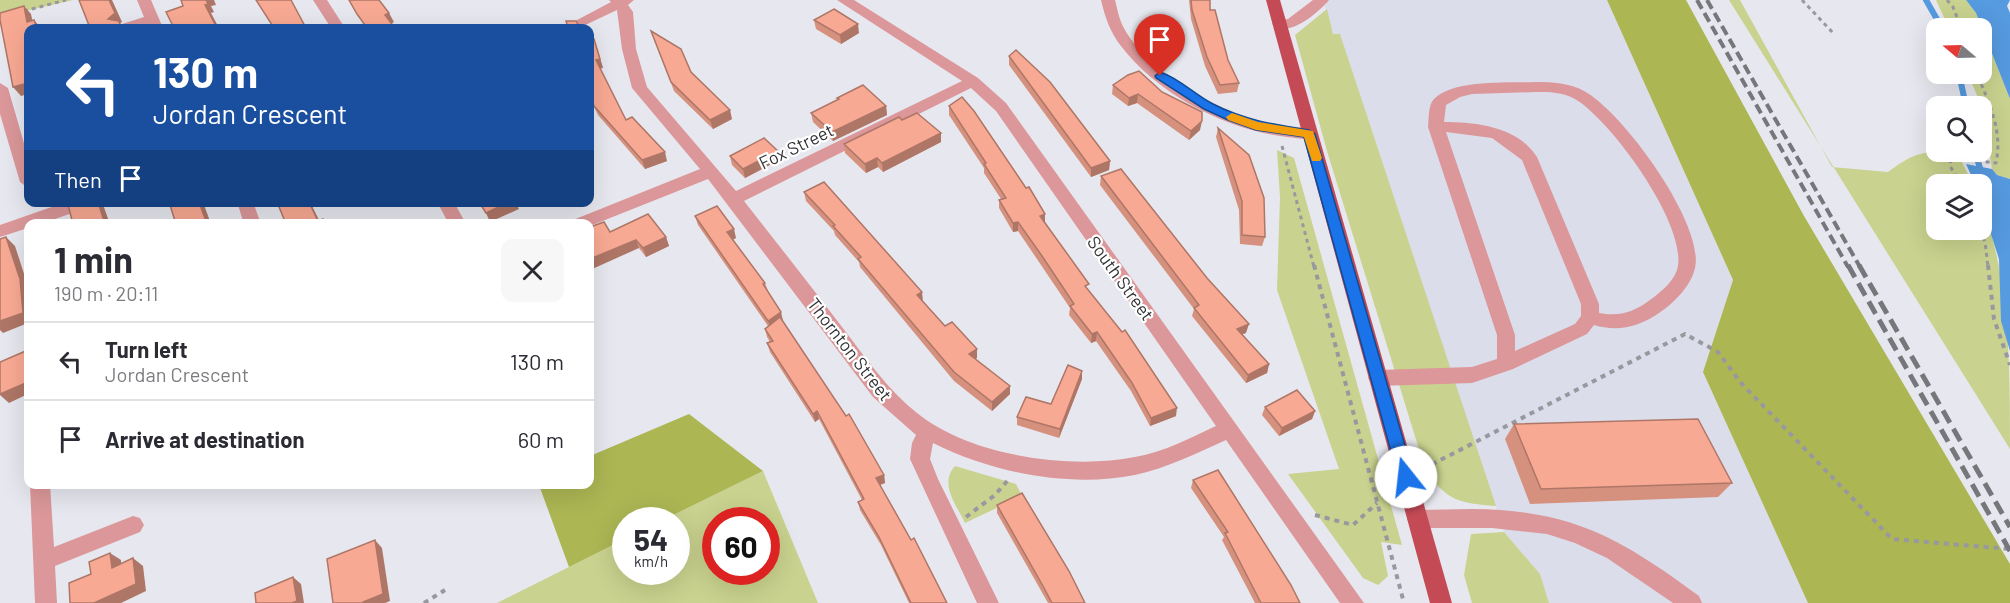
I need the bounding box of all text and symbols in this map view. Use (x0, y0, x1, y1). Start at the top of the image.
pin (1134, 14, 1185, 76)
north arrow (1926, 18, 1992, 84)
map controls (1926, 18, 1992, 240)
icon: arrive (1143, 23, 1176, 56)
text: 130 m (153, 46, 258, 96)
icon: left (54, 48, 132, 126)
button: search (1926, 96, 1992, 162)
text: Jordan Crescent (153, 97, 347, 129)
street label: Fox Street (755, 118, 837, 174)
icon: arrive (114, 162, 147, 195)
text: Then (54, 166, 102, 192)
button: layers (1926, 174, 1992, 240)
street label: South Street (1083, 232, 1159, 324)
text: 1 min (54, 237, 133, 280)
button: close (501, 239, 564, 302)
text: 190 m · 20:11 (54, 281, 158, 305)
street label: Thornton Street (803, 293, 897, 405)
text: Turn left (105, 336, 188, 362)
icon: left (54, 345, 87, 378)
text: 130 m (510, 348, 564, 374)
text: Jordan Crescent (105, 362, 249, 386)
icon: arrive (54, 423, 87, 456)
text: Arrive at destination (105, 426, 304, 452)
text: 60 m (518, 426, 564, 452)
position arrow (1374, 445, 1438, 509)
speed limit sign: 60 (702, 507, 780, 585)
text: 54 (634, 521, 668, 557)
text: km/h (634, 552, 668, 570)

